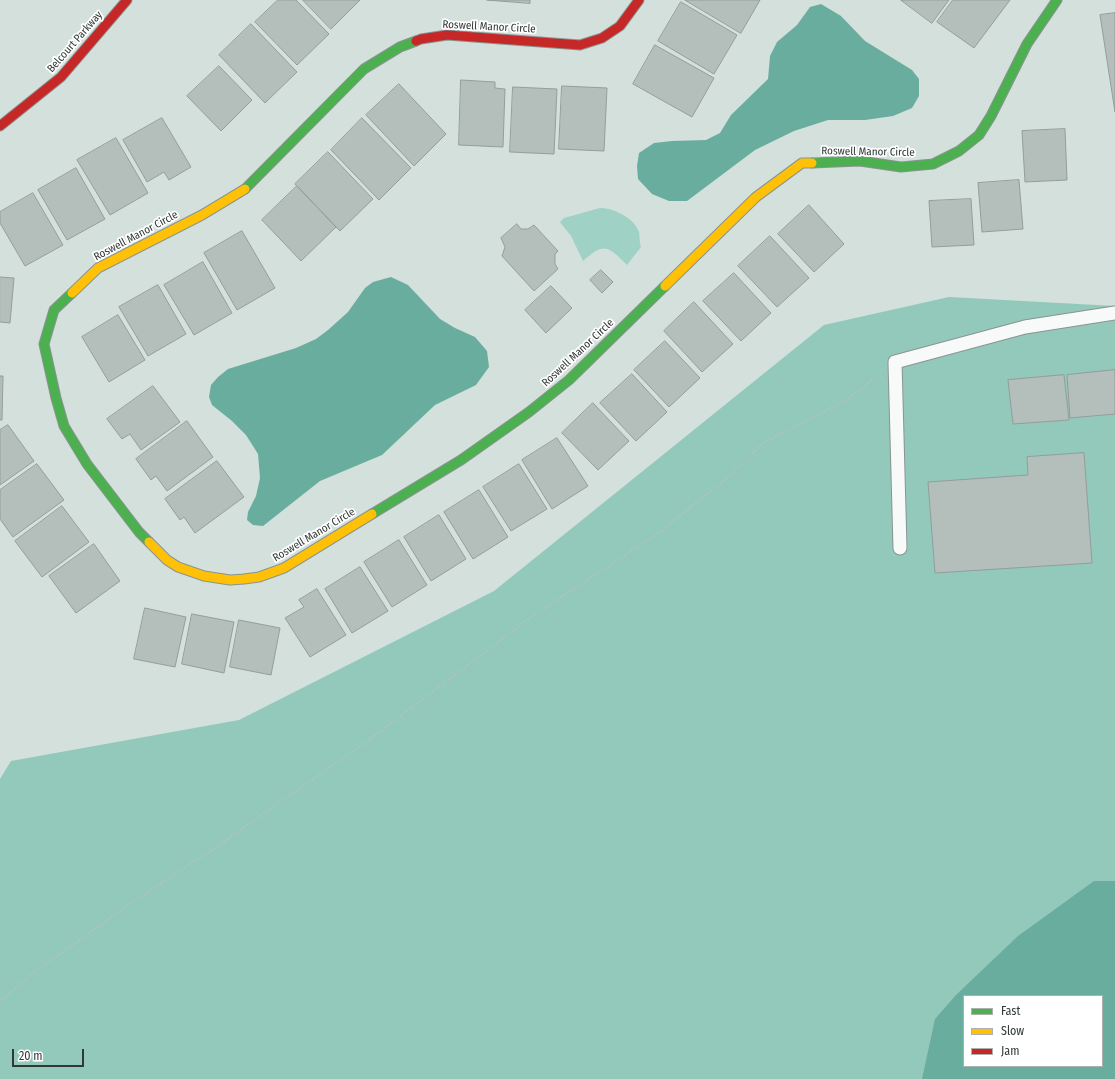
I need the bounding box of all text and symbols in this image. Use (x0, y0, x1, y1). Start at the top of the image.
street label: Belcourt Parkway (45, 9, 105, 75)
street label: Roswell Manor Circle (442, 18, 536, 36)
street label: Roswell Manor Circle (821, 145, 915, 159)
street label: Roswell Manor Circle (92, 208, 180, 264)
street label: Roswell Manor Circle (539, 316, 617, 390)
street label: Roswell Manor Circle (271, 505, 357, 565)
legend (963, 995, 1103, 1067)
text: Fast (1001, 1004, 1020, 1018)
text: Slow (1001, 1024, 1024, 1038)
scale bar (14, 1041, 86, 1067)
text: Jam (1001, 1044, 1019, 1058)
text: 20 m (19, 1049, 43, 1063)

